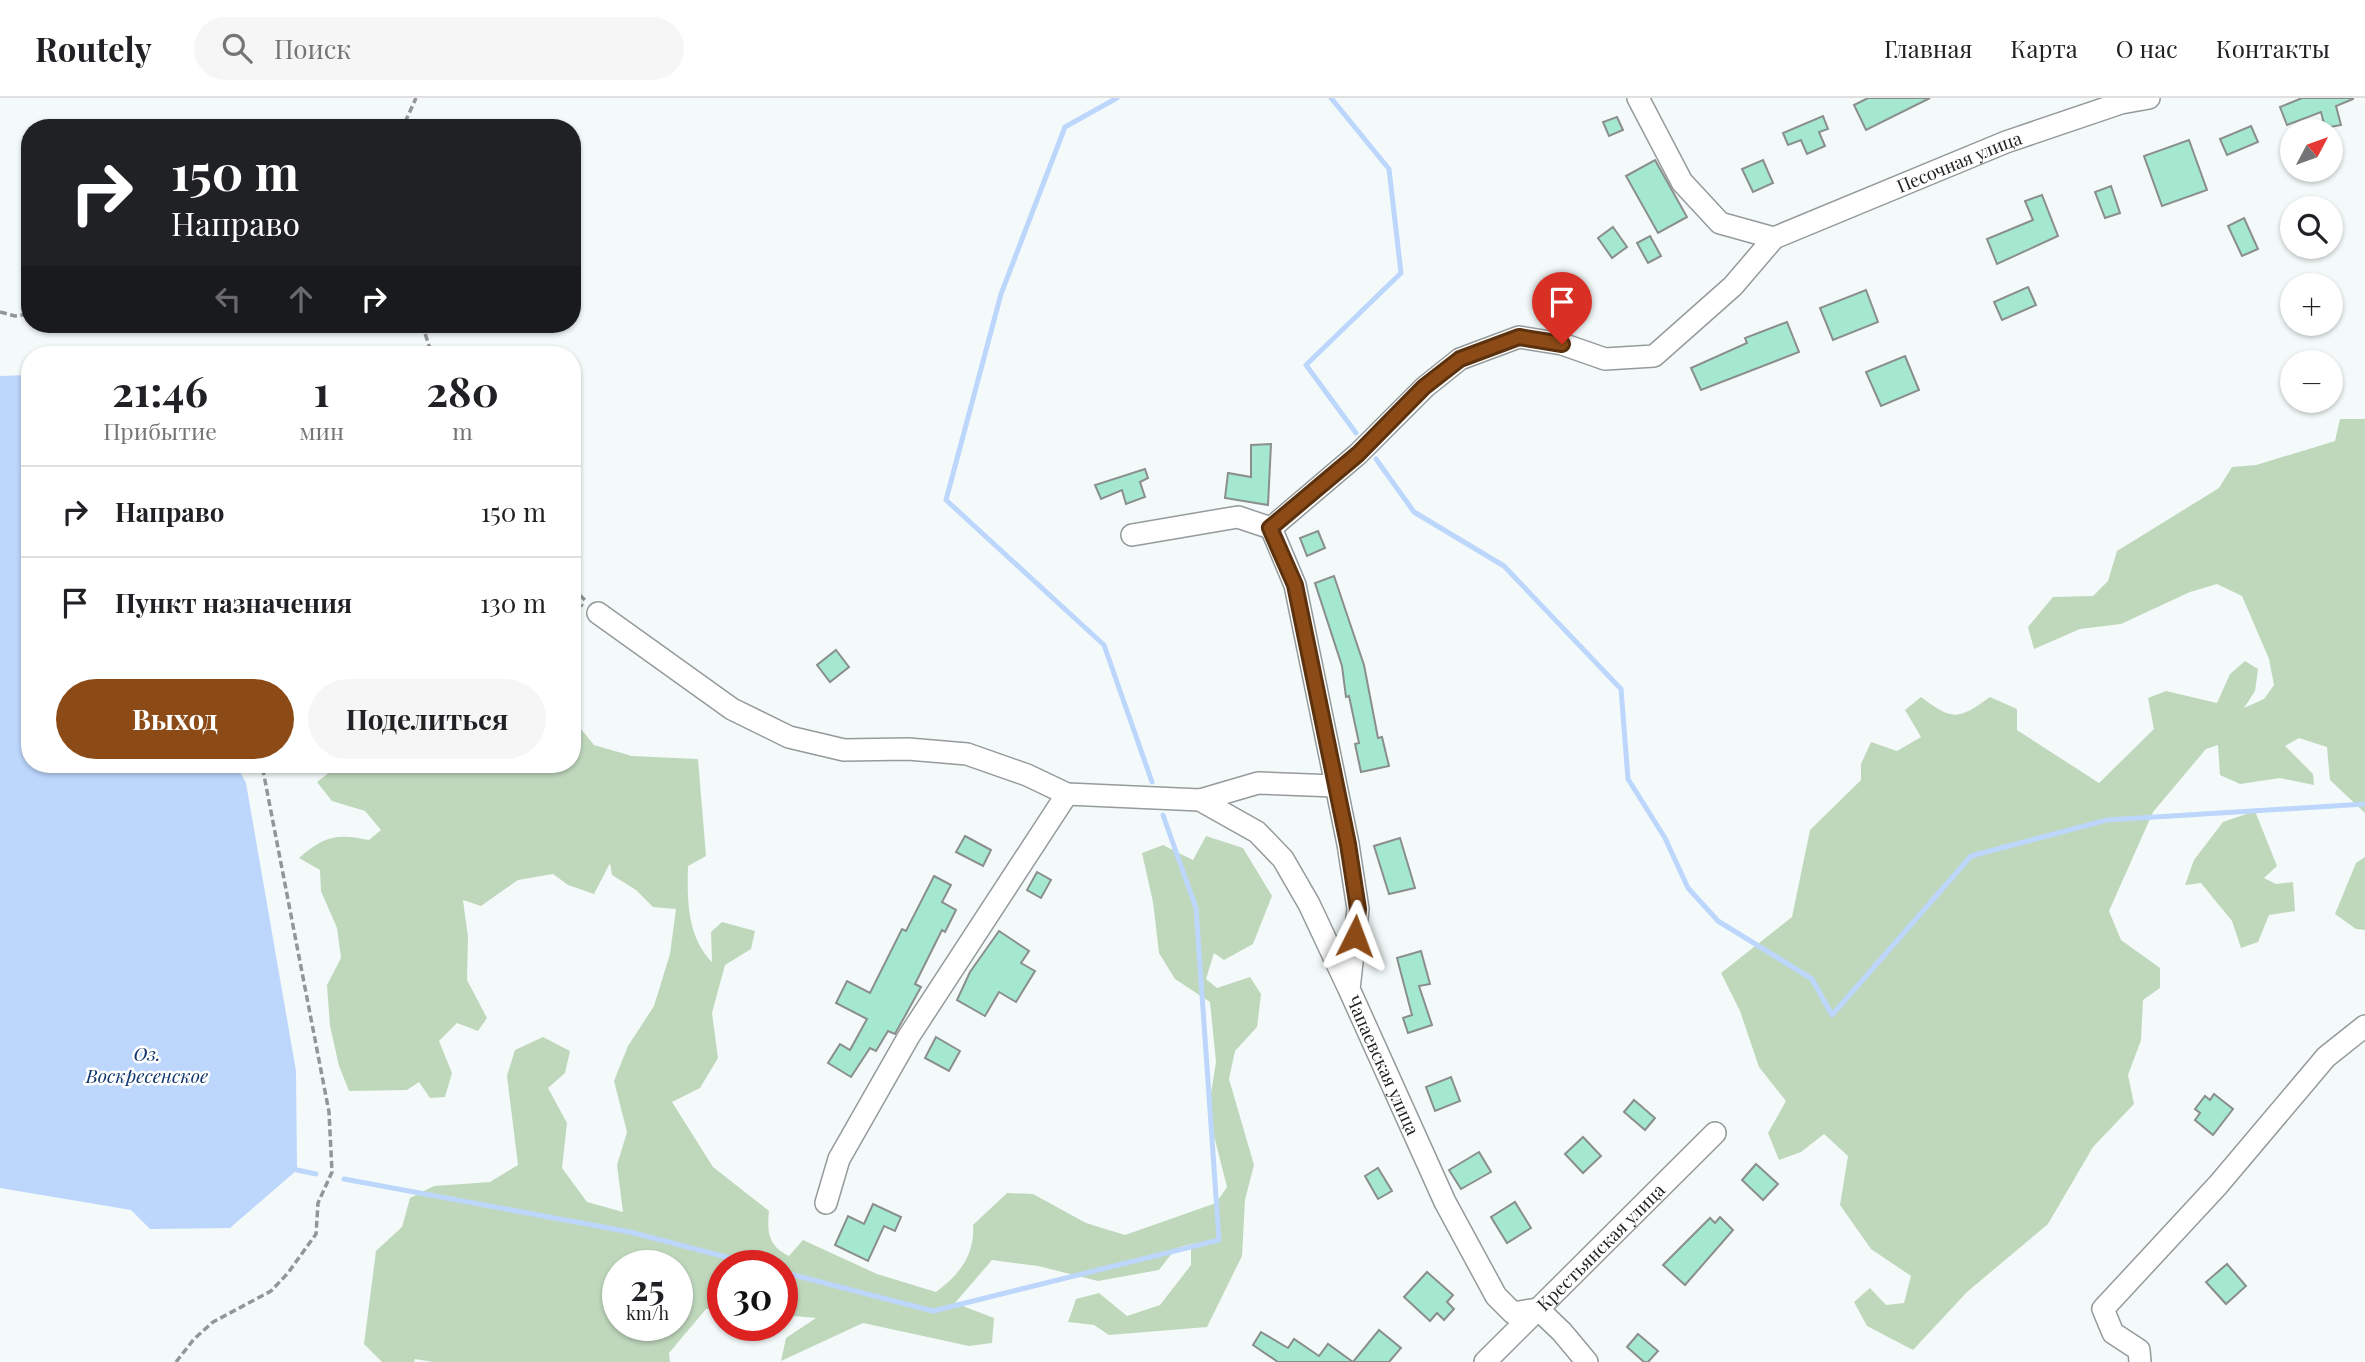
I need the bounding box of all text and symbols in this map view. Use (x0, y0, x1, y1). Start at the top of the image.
search box (194, 17, 684, 80)
text: Routely (35, 26, 152, 70)
icon: search (218, 29, 256, 67)
text: Поиск (274, 31, 351, 66)
text: Главная (1884, 32, 1972, 64)
text: Карта (2010, 32, 2078, 64)
text: О нас (2116, 32, 2178, 64)
text: Контакты (2216, 32, 2330, 64)
north arrow (2280, 119, 2343, 182)
map controls (2280, 119, 2343, 413)
street label: Песочная улица (1893, 126, 2025, 198)
text: 150 m (171, 138, 299, 203)
icon: right (56, 147, 147, 238)
button: search (2280, 196, 2343, 259)
text: Направо (171, 201, 300, 244)
pin (1532, 272, 1592, 344)
button: + (2280, 273, 2343, 336)
icon: left (209, 280, 247, 318)
icon: ahead (282, 280, 320, 318)
icon: right (355, 280, 393, 318)
icon: arrive (1543, 283, 1581, 321)
button: − (2280, 350, 2343, 413)
text: 21:46 (112, 362, 208, 418)
text: 1 (314, 362, 330, 418)
text: 280 (426, 362, 499, 418)
text: Прибытие (103, 415, 217, 446)
text: мин (299, 415, 344, 446)
text: m (452, 415, 473, 446)
icon: right (56, 493, 94, 531)
text: Направо (115, 494, 224, 529)
text: 150 m (481, 494, 546, 529)
icon: arrive (56, 584, 94, 622)
text: Пункт назначения (115, 585, 352, 620)
text: 130 m (480, 585, 546, 620)
button: Выход (56, 679, 294, 759)
button: Поделиться (308, 679, 546, 759)
position arrow (1318, 899, 1392, 973)
street label: Чапаевская улица (1341, 992, 1425, 1139)
water label: Оз. Воскресенское (85, 1040, 208, 1088)
street label: Крестьянская улица (1531, 1178, 1670, 1316)
speed limit sign: 30 (707, 1250, 798, 1341)
text: 25 (630, 1263, 665, 1310)
text: km/h (626, 1301, 669, 1325)

